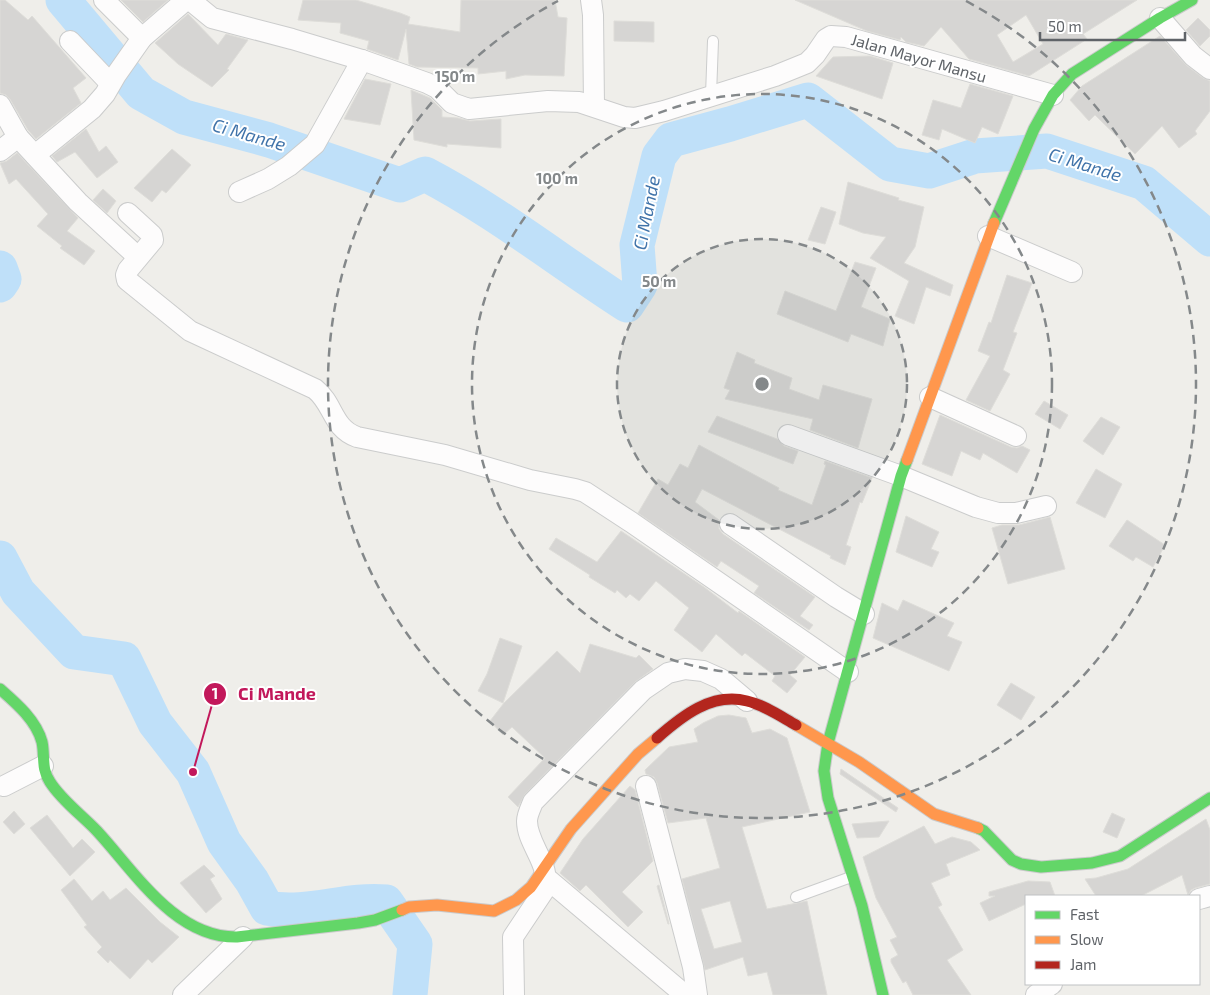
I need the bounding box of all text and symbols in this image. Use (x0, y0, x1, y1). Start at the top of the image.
scale bar (1040, 10, 1185, 42)
text: 50 m (1048, 17, 1082, 35)
street label: Jalan Mayor Mansu (849, 29, 989, 86)
text: 150 m (435, 67, 475, 85)
water label: Ci Mande (210, 113, 289, 155)
water label: Ci Mande (1046, 143, 1125, 186)
text: 100 m (536, 169, 578, 187)
water label: Ci Mande (628, 174, 664, 252)
text: 50 m (642, 272, 676, 290)
centre of rings (753, 375, 771, 393)
callout: Ci Mande (203, 677, 326, 710)
text: Ci Mande (238, 682, 316, 704)
text: 1 (212, 684, 218, 702)
legend (1025, 895, 1200, 985)
text: Fast (1070, 905, 1100, 923)
text: Slow (1070, 930, 1104, 948)
text: Jam (1070, 955, 1096, 973)

